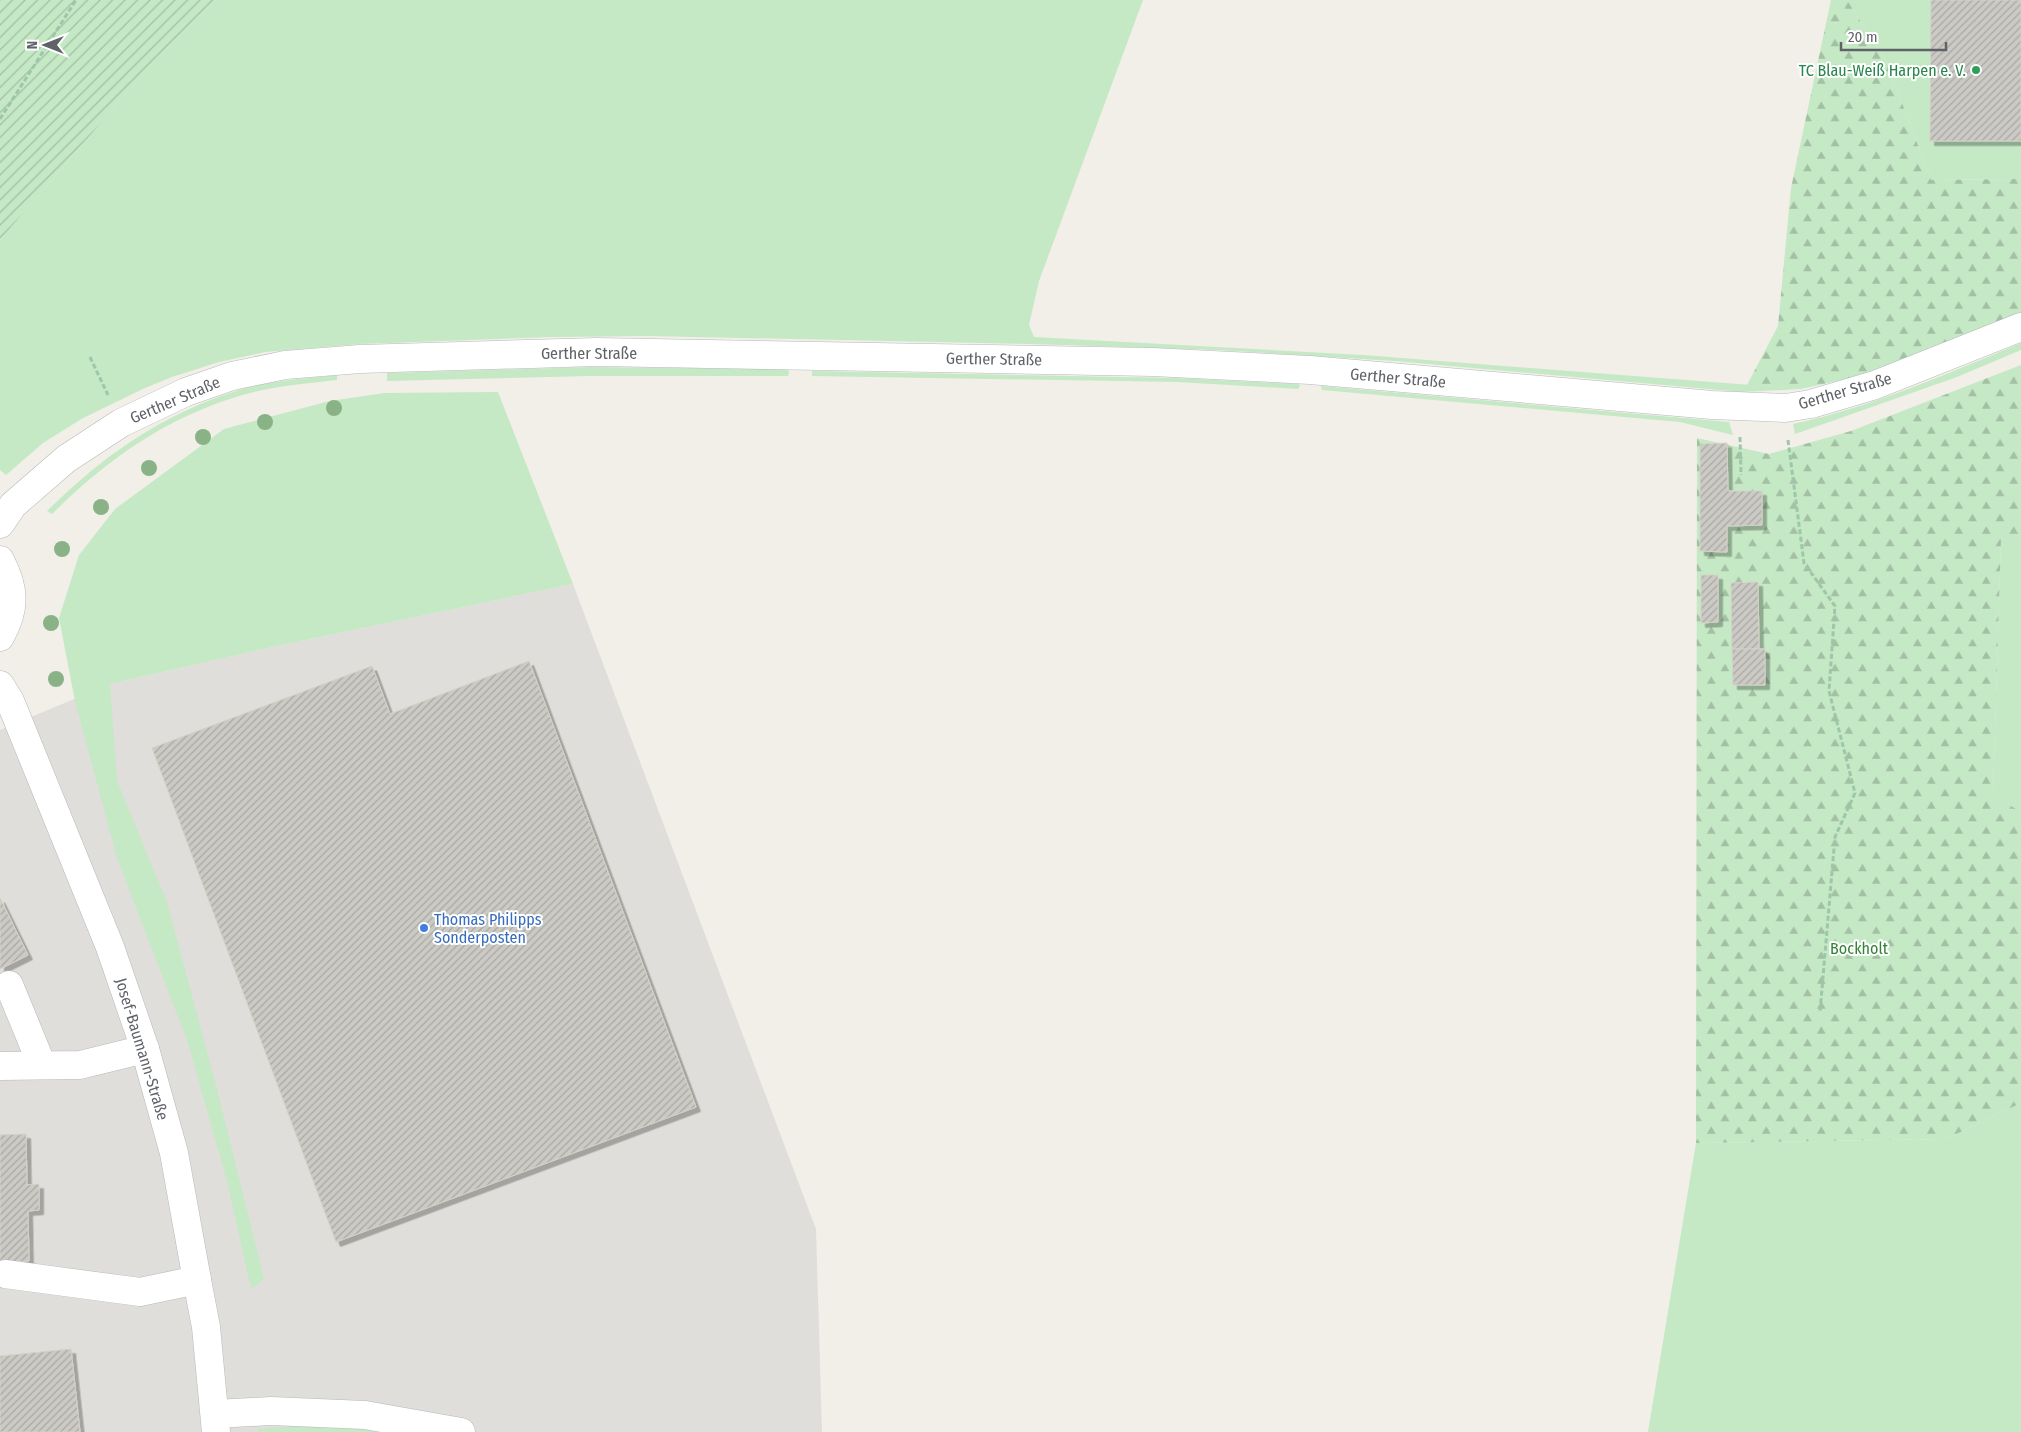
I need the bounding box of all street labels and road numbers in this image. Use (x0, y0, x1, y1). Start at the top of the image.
street label: Gerther Straße (541, 344, 637, 363)
street label: Gerther Straße (946, 349, 1042, 369)
street label: Gerther Straße (1349, 364, 1447, 392)
street label: Gerther Straße (1796, 369, 1894, 413)
street label: Gerther Straße (127, 372, 223, 428)
street label: Josef-Baumann-Straße (111, 976, 173, 1123)

